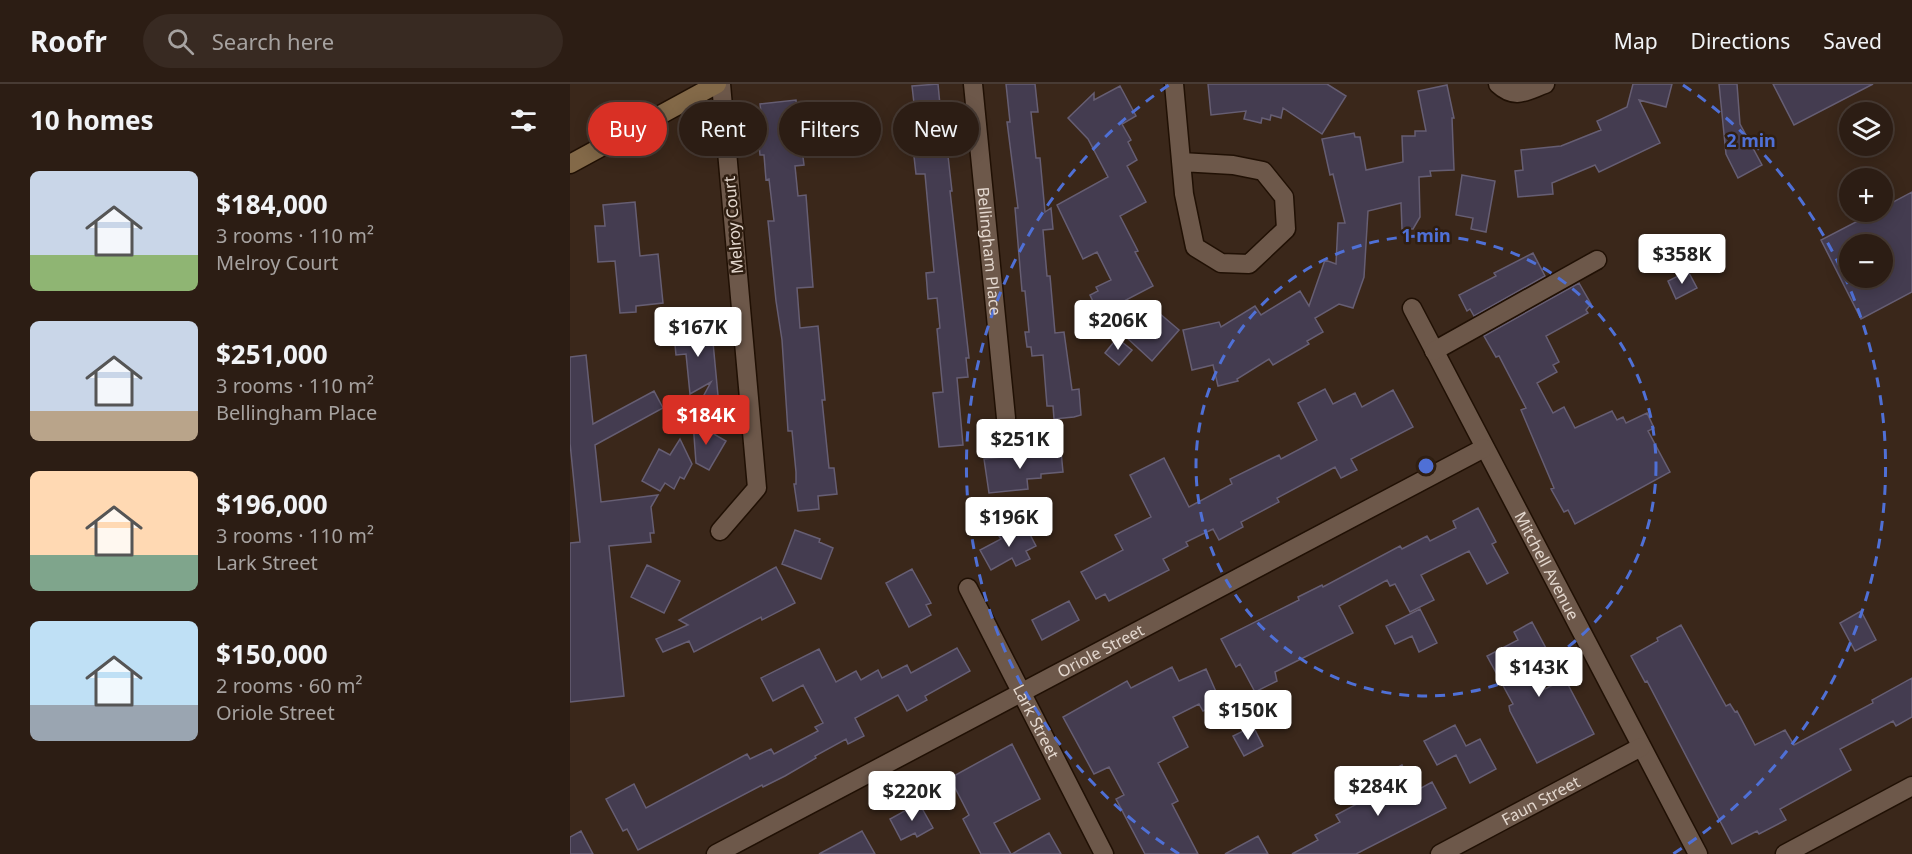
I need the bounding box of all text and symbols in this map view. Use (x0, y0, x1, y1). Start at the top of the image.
search box (143, 14, 563, 68)
text: Roofr (30, 22, 107, 60)
icon: search (164, 25, 197, 58)
text: Search here (212, 26, 334, 56)
text: Map (1614, 27, 1658, 55)
text: Directions (1691, 27, 1790, 55)
text: Saved (1823, 27, 1882, 55)
text: 10 homes (30, 102, 154, 138)
chip: Buy (588, 102, 667, 156)
chip: Rent (679, 102, 767, 156)
chip: Filters (779, 102, 881, 156)
chip: New (893, 102, 979, 156)
map controls (1839, 102, 1893, 288)
button: layers (1839, 102, 1893, 156)
icon: filters (507, 104, 540, 137)
text: 2 min (1726, 128, 1776, 152)
button: + (1839, 168, 1893, 222)
street label: Melroy Court (718, 175, 748, 275)
text: $184,000 (216, 186, 328, 222)
street label: Bellingham Place (972, 186, 1007, 317)
icon: home (78, 195, 150, 267)
text: 3 rooms · 110 m² (216, 222, 374, 249)
text: 1 min (1401, 223, 1451, 247)
pin: $358K (1640, 234, 1724, 285)
button: − (1839, 234, 1893, 288)
text: $358K (1652, 240, 1712, 267)
text: Melroy Court (216, 249, 338, 276)
pin: $206K (1076, 300, 1160, 351)
text: $206K (1088, 306, 1148, 333)
pin: $167K (656, 307, 740, 358)
text: $167K (668, 313, 728, 340)
text: $251,000 (216, 336, 328, 372)
icon: home (78, 345, 150, 417)
text: 3 rooms · 110 m² (216, 372, 374, 399)
pin: $184K (664, 395, 748, 446)
text: Bellingham Place (216, 399, 377, 426)
text: $184K (676, 401, 736, 428)
pin: $251K (978, 419, 1062, 470)
text: $251K (990, 425, 1050, 452)
centre of rings (1416, 456, 1436, 476)
text: $196,000 (216, 486, 328, 522)
icon: home (78, 495, 150, 567)
pin: $196K (967, 497, 1051, 548)
text: $196K (979, 503, 1039, 530)
street label: Mitchell Avenue (1510, 508, 1585, 624)
text: 3 rooms · 110 m² (216, 522, 374, 549)
text: Lark Street (216, 549, 318, 576)
street label: Oriole Street (1053, 619, 1148, 683)
text: $150,000 (216, 636, 328, 672)
icon: home (78, 645, 150, 717)
pin: $143K (1497, 647, 1581, 698)
text: $143K (1509, 653, 1569, 680)
text: 2 rooms · 60 m² (216, 672, 363, 699)
street label: Lark Street (1008, 680, 1065, 763)
pin: $150K (1206, 690, 1290, 741)
text: $150K (1218, 696, 1278, 723)
text: Oriole Street (216, 699, 335, 726)
pin: $284K (1336, 766, 1420, 817)
street label: Faun Street (1498, 770, 1584, 830)
pin: $220K (870, 771, 954, 822)
text: $284K (1348, 772, 1408, 799)
text: $220K (882, 777, 942, 804)

